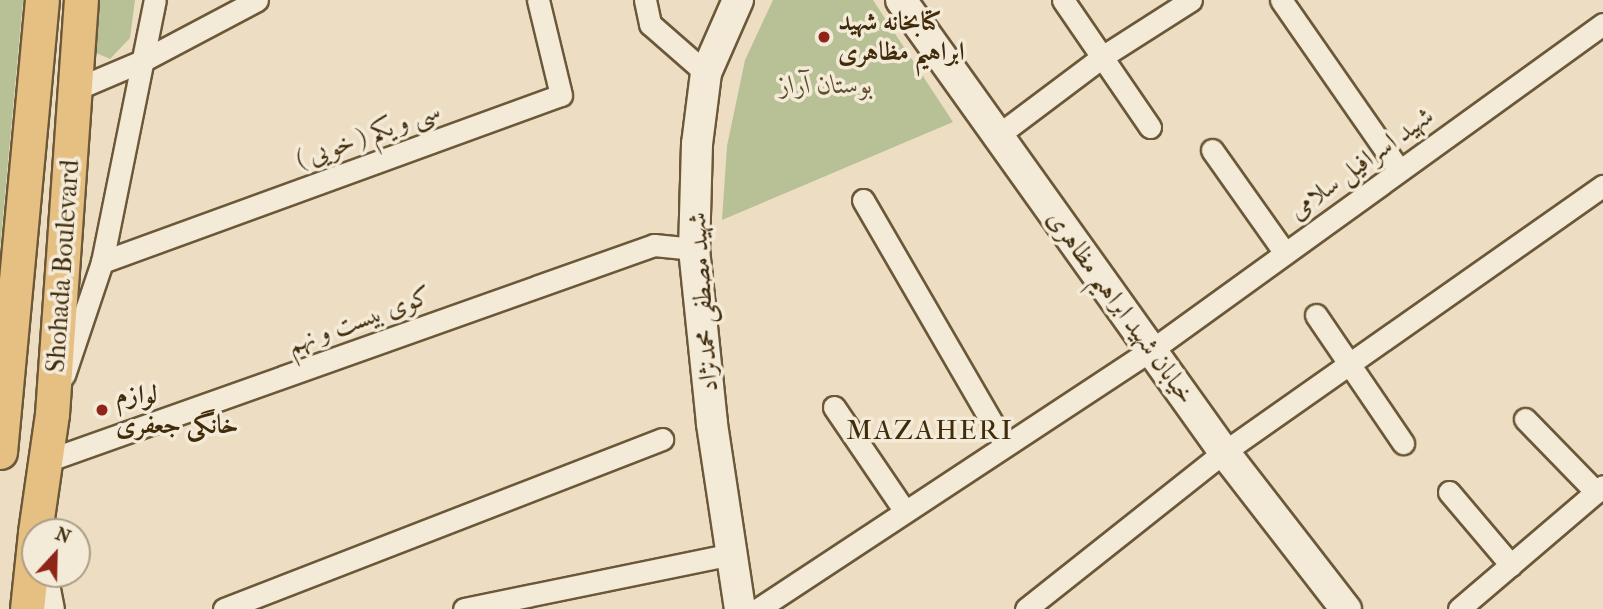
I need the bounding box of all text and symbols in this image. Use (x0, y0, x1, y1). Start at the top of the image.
place label: کتابخانه شهید ابراهیم مظاهری (838, 6, 965, 68)
marker: کتابخانه شهید ابراهیم مظاهری (816, 29, 832, 45)
park label: بوستان آراز (779, 69, 873, 101)
street label: سی و یکم ( خویی ) (292, 95, 444, 175)
street label: شهید اسرافیل سلامی (1283, 100, 1439, 226)
street label: Shohada Boulevard (40, 159, 86, 373)
street label: خیابان شهید ابراهیم مظاهری (1040, 204, 1202, 410)
street label: شهید مصطفی محمدنژاد (681, 211, 725, 393)
street label: کوی بیست و نهم (283, 280, 435, 360)
place label: لوازم خانگی جعفری (116, 379, 238, 440)
marker: لوازم خانگی جعفری (94, 402, 110, 418)
district label: MAZAHERI (847, 413, 1013, 447)
north arrow (21, 518, 91, 588)
text: N (52, 522, 74, 548)

